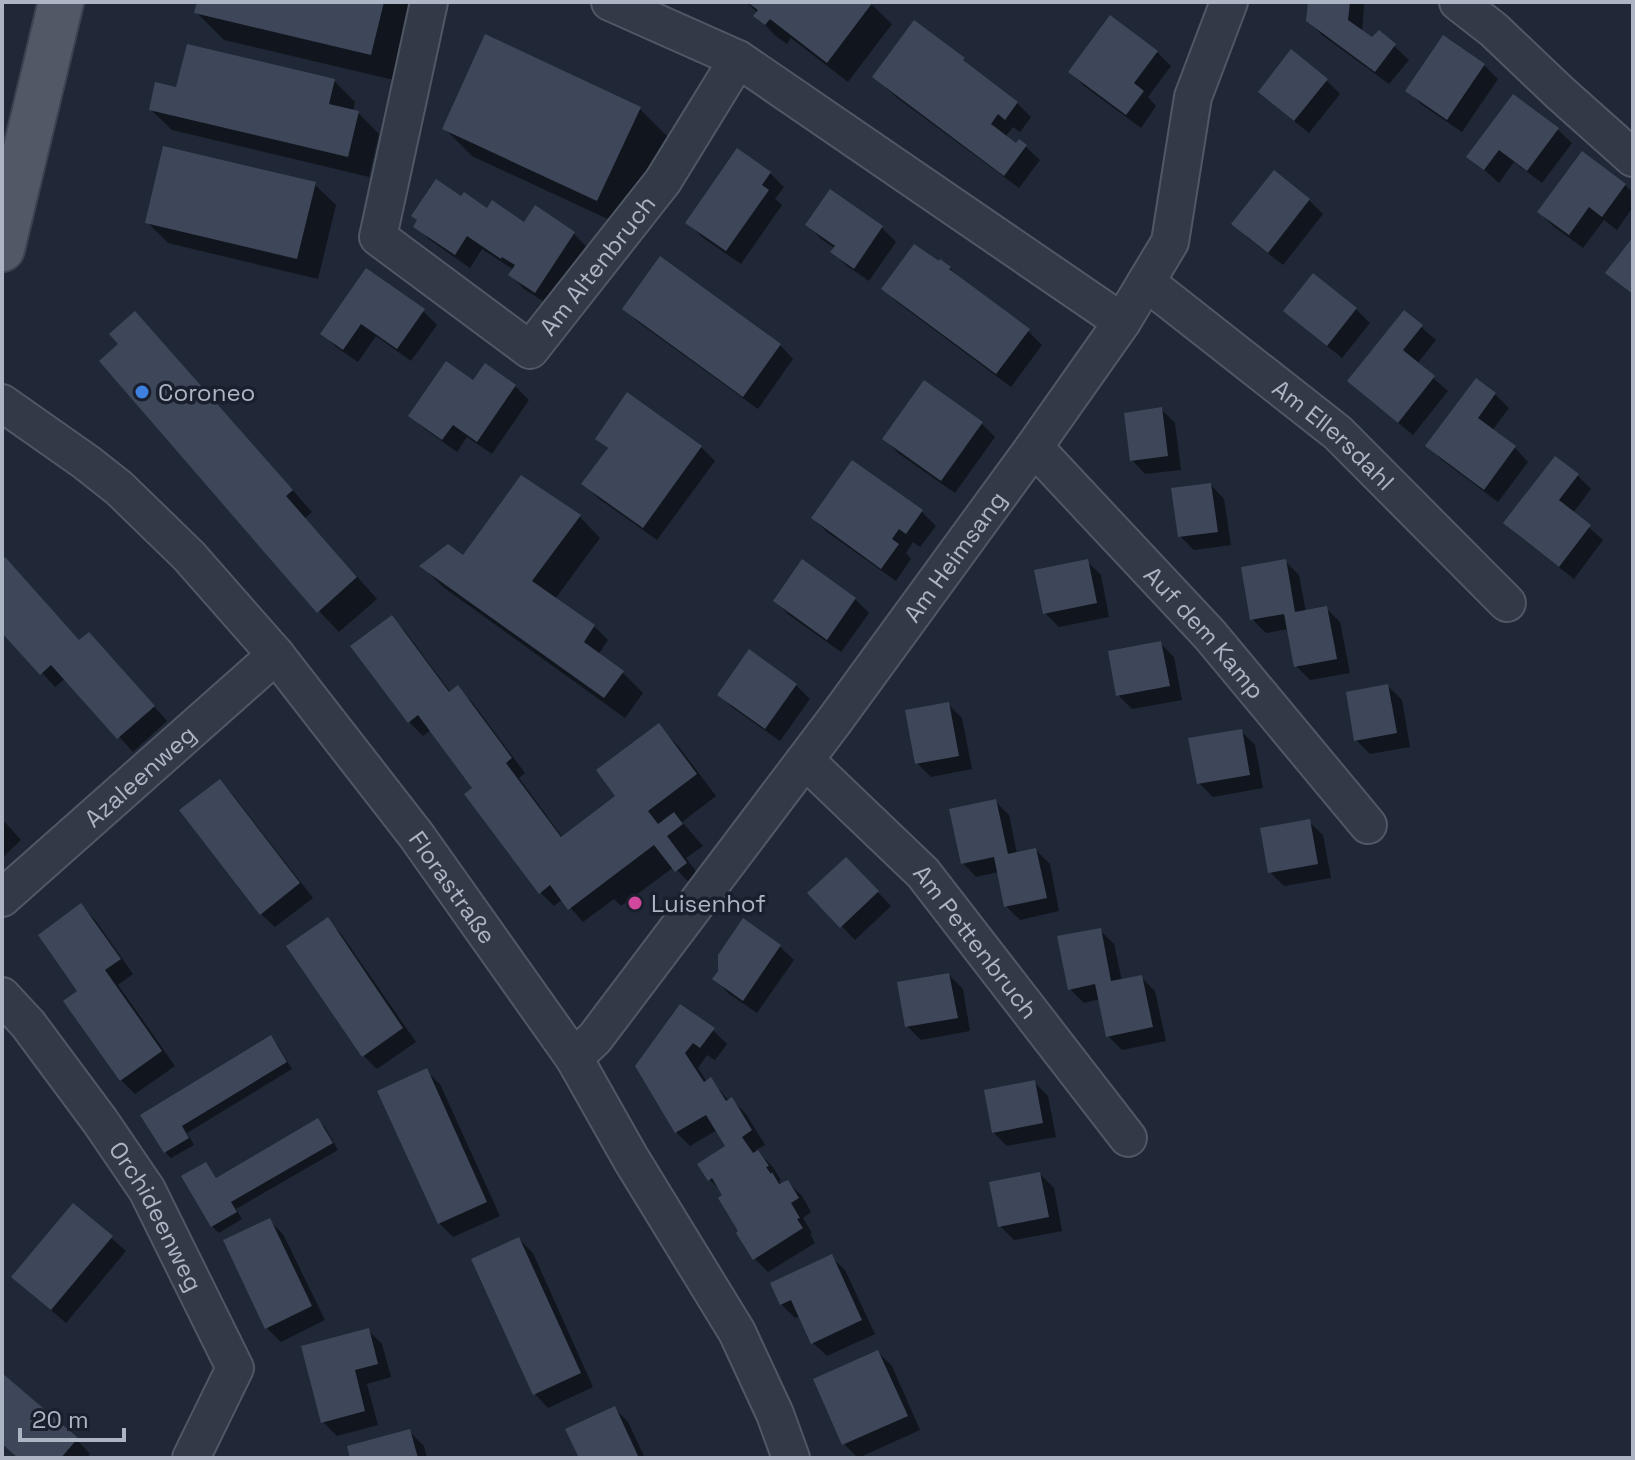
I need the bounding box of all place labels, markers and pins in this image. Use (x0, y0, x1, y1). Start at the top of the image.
place label: Coroneo (158, 377, 255, 408)
marker: Coroneo (133, 383, 151, 401)
place label: Luisenhof (651, 888, 766, 919)
marker: Luisenhof (626, 894, 644, 912)

